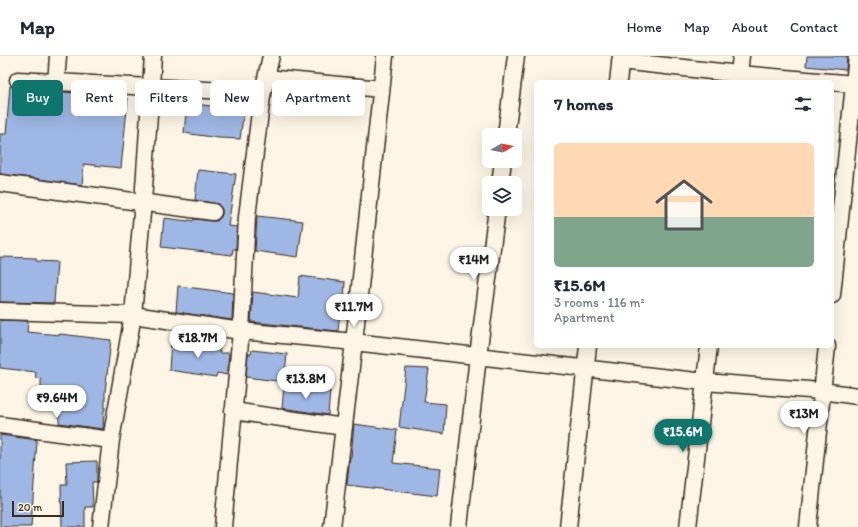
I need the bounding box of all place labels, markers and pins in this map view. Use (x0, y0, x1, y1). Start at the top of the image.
pin: ₹14M (450, 247, 498, 281)
pin: ₹11.7M (321, 294, 387, 328)
pin: ₹18.7M (165, 325, 231, 359)
pin: ₹13.8M (273, 366, 339, 400)
pin: ₹9.64M (24, 385, 90, 419)
pin: ₹13M (780, 401, 828, 435)
pin: ₹15.6M (650, 419, 716, 453)

